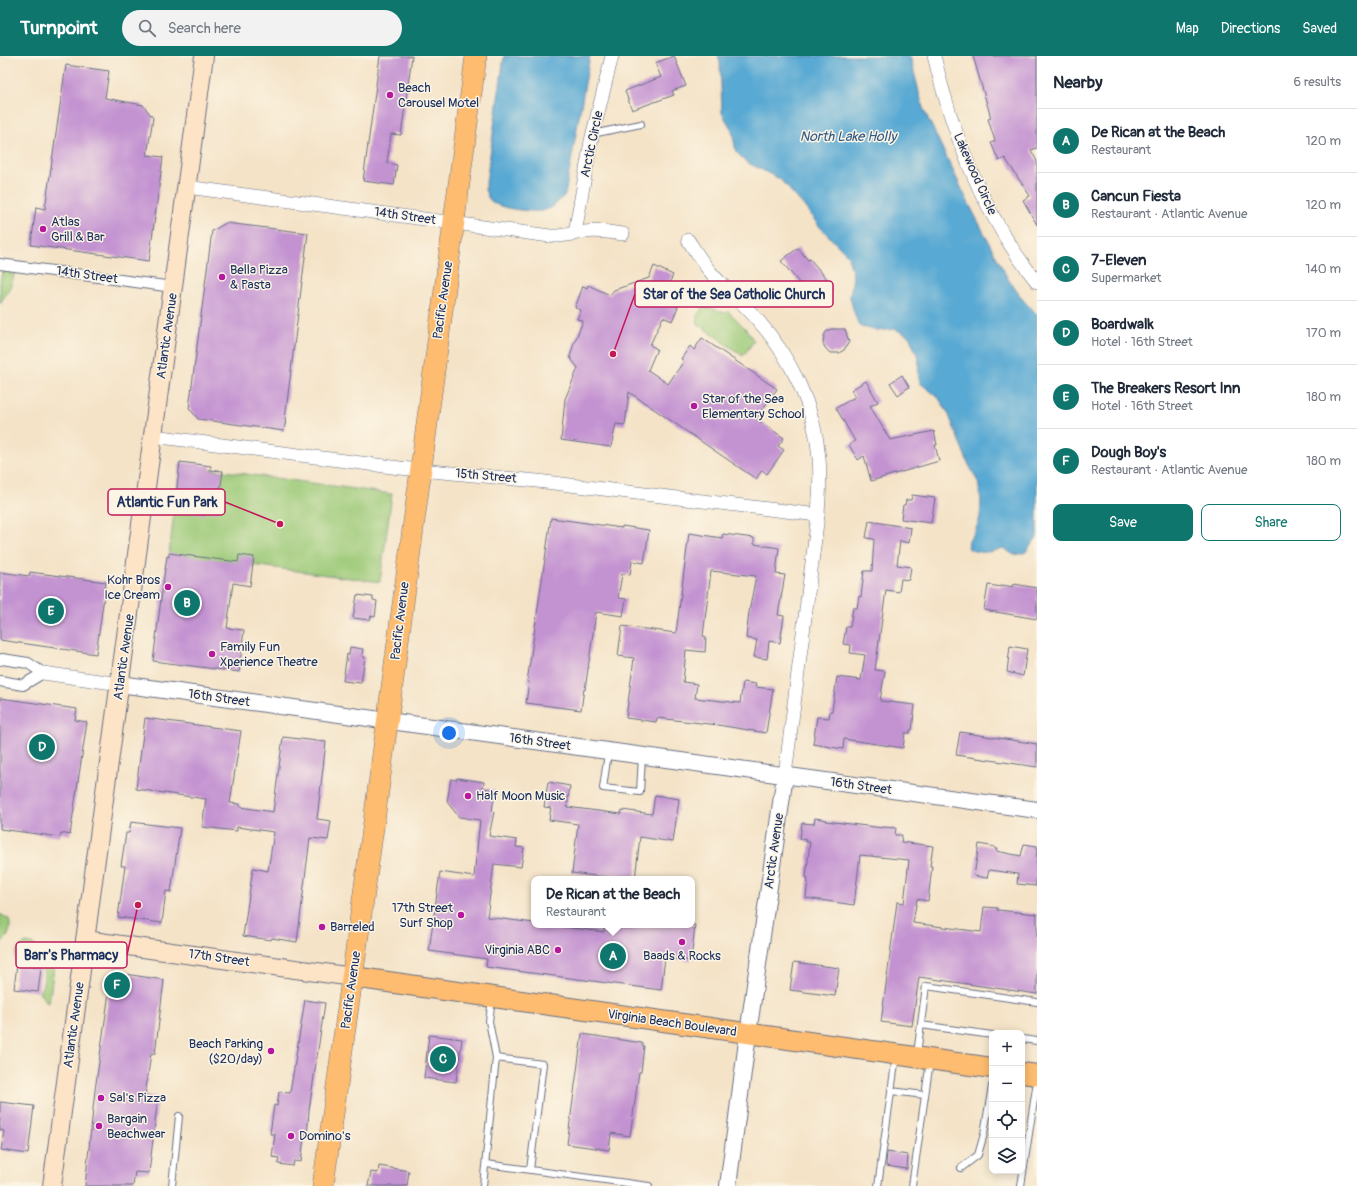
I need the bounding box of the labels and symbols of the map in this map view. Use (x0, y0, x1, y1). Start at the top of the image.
place label: Beach Carousel Motel (398, 80, 479, 111)
marker: Beach Carousel Motel (385, 90, 395, 100)
street label: Arctic Circle (577, 109, 607, 179)
water label: North Lake Holly (800, 128, 898, 145)
street label: Lakewood Circle (950, 130, 1000, 218)
street label: 14th Street (373, 204, 438, 228)
place label: Atlas Grill & Bar (51, 214, 105, 245)
marker: Atlas Grill & Bar (38, 224, 48, 234)
street label: Pacific Avenue (430, 259, 456, 340)
place label: Bella Pizza & Pasta (230, 262, 288, 293)
street label: 14th Street (55, 263, 120, 287)
marker: Bella Pizza & Pasta (217, 272, 227, 282)
callout: Star of the Sea Catholic Church (635, 281, 833, 307)
text: Star of the Sea Catholic Church (643, 286, 826, 303)
street label: Atlantic Avenue (153, 291, 181, 380)
place label: Star of the Sea Elementary School (702, 391, 805, 422)
marker: Star of the Sea Elementary School (689, 401, 699, 411)
street label: 15th Street (455, 465, 518, 487)
callout: Atlantic Fun Park (108, 489, 225, 515)
text: Atlantic Fun Park (116, 494, 218, 511)
place label: Kohr Bros Ice Cream (104, 572, 160, 603)
street label: Pacific Avenue (387, 580, 413, 661)
marker: Kohr Bros Ice Cream (163, 582, 173, 592)
pin: B (174, 588, 200, 618)
pin: E (38, 596, 64, 626)
street label: Atlantic Avenue (110, 612, 138, 701)
place label: Family Fun Xperience Theatre (220, 639, 318, 670)
marker: Family Fun Xperience Theatre (207, 649, 217, 659)
street label: 16th Street (187, 686, 252, 710)
your location (439, 723, 459, 743)
street label: 16th Street (508, 730, 573, 754)
pin: D (29, 732, 55, 762)
street label: 16th Street (829, 774, 894, 798)
place label: Half Moon Music (476, 788, 566, 804)
marker: Half Moon Music (463, 791, 473, 801)
street label: Arctic Avenue (761, 811, 787, 890)
place label: 17th Street Surf Shop (392, 900, 454, 931)
marker: 17th Street Surf Shop (456, 910, 466, 920)
place label: Barreled (330, 919, 375, 935)
marker: Barreled (317, 922, 327, 932)
marker: Baads & Rocks (677, 937, 687, 947)
pin: A (600, 941, 626, 971)
callout: Barr's Pharmacy (16, 942, 127, 968)
place label: Virginia ABC (485, 942, 550, 958)
marker: Virginia ABC (553, 945, 563, 955)
street label: 17th Street (187, 946, 251, 970)
text: Barr's Pharmacy (24, 947, 118, 964)
place label: Baads & Rocks (643, 948, 721, 964)
street label: Pacific Avenue (338, 949, 364, 1030)
pin: F (104, 970, 130, 1000)
street label: Atlantic Avenue (60, 980, 88, 1069)
street label: Virginia Beach Boulevard (606, 1006, 738, 1040)
place label: Beach Parking ($20/day) (189, 1036, 263, 1067)
pin: C (430, 1044, 456, 1074)
marker: Beach Parking ($20/day) (266, 1046, 276, 1056)
place label: Sal's Pizza (109, 1090, 166, 1106)
marker: Sal's Pizza (96, 1093, 106, 1103)
place label: Bargain Beachwear (107, 1111, 166, 1142)
marker: Bargain Beachwear (94, 1121, 104, 1131)
place label: Domino's (299, 1128, 351, 1144)
marker: Domino's (286, 1131, 296, 1141)

